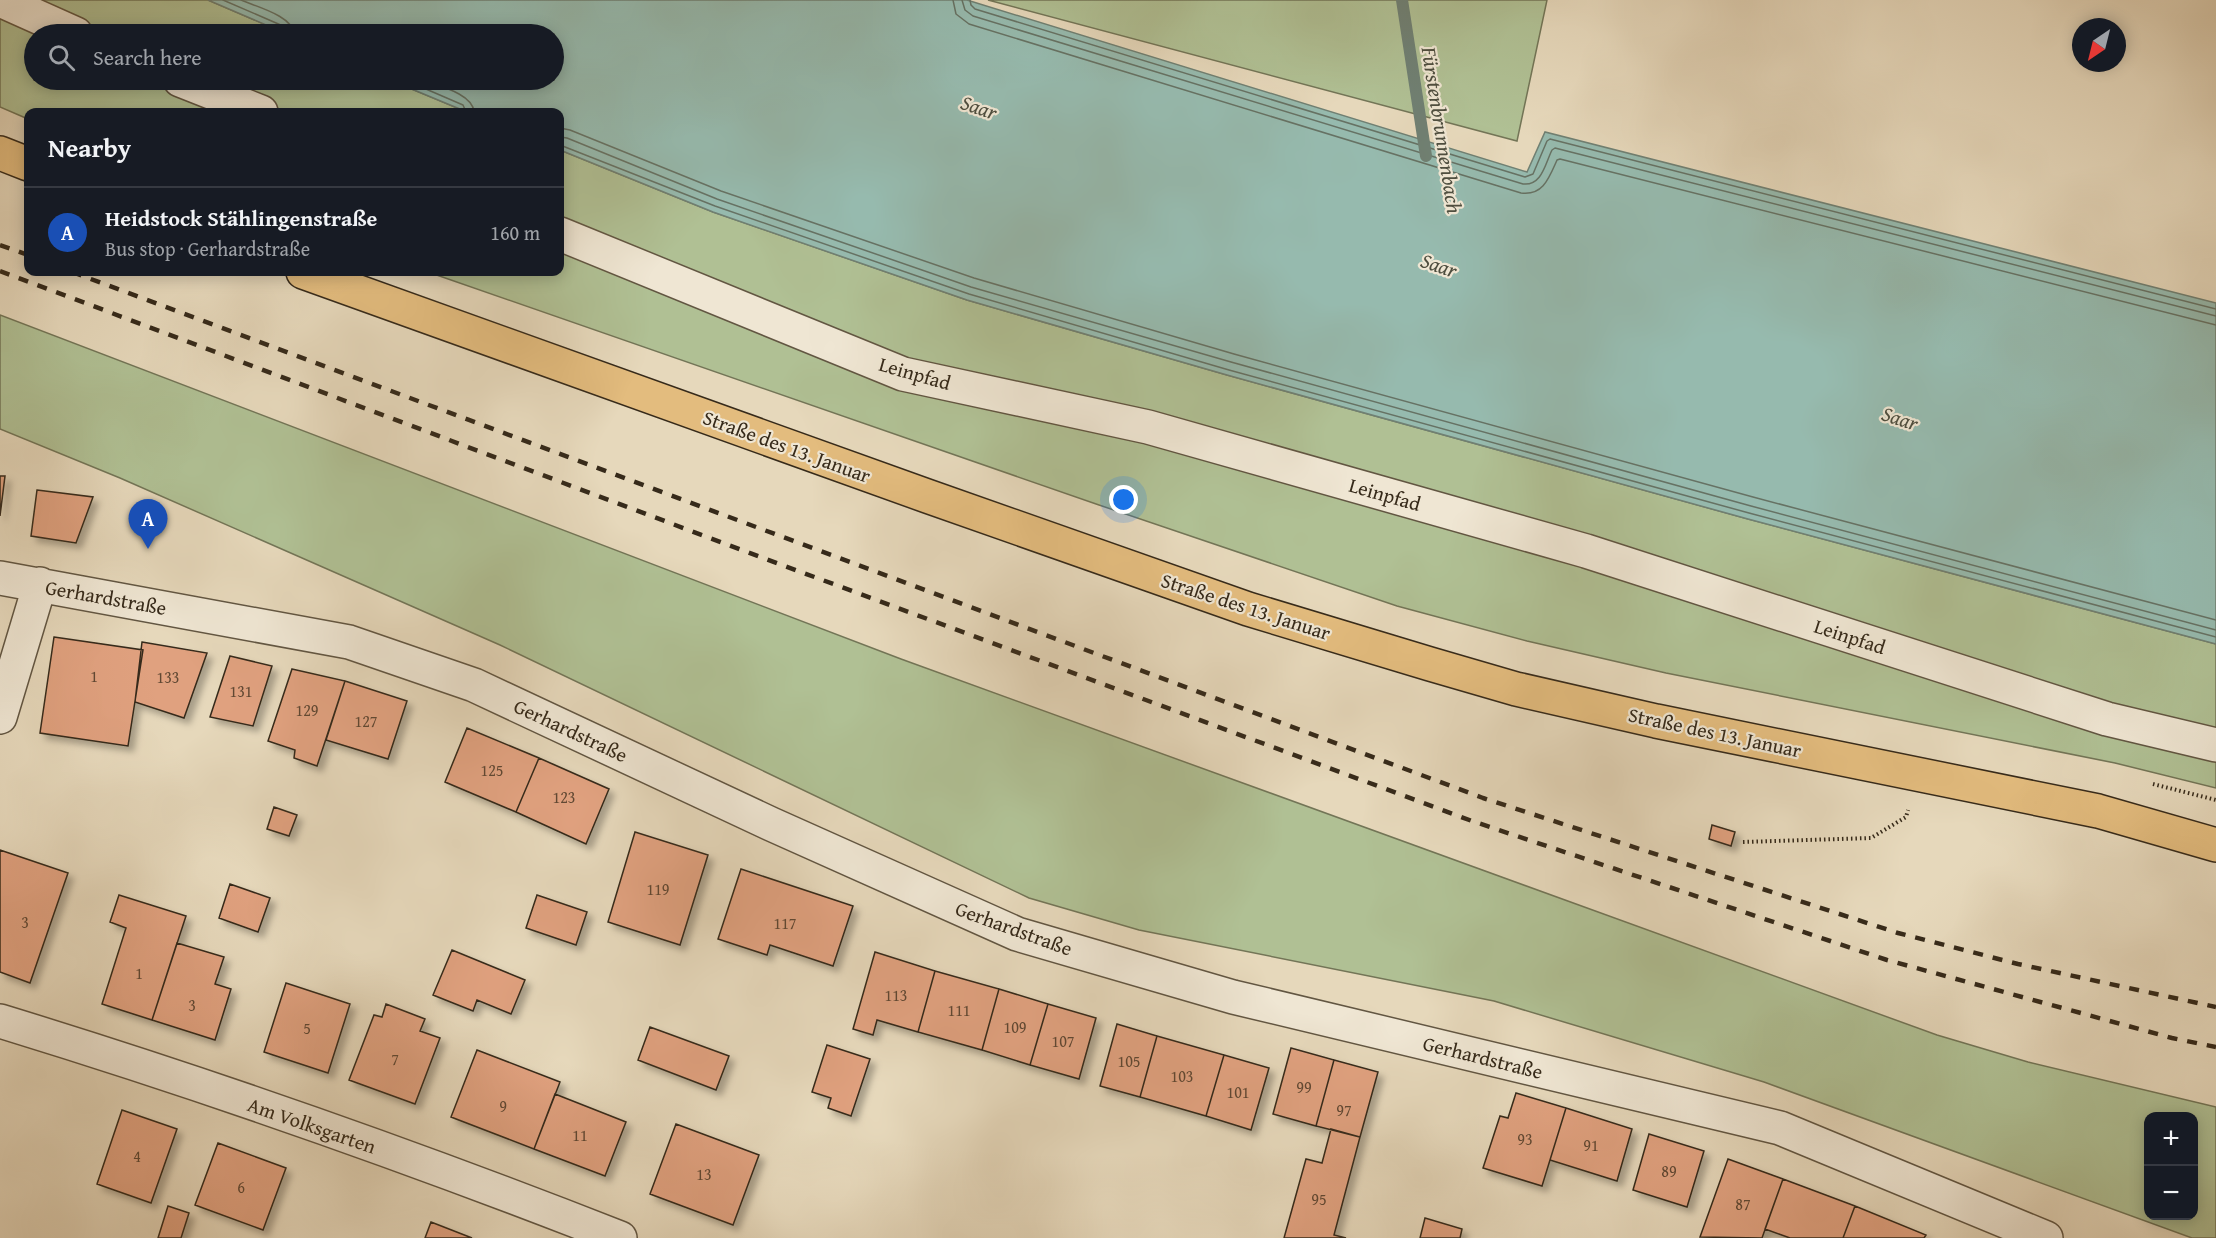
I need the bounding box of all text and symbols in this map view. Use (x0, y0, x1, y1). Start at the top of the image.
north arrow (2072, 18, 2126, 72)
search box (24, 24, 564, 90)
icon: search (45, 41, 78, 74)
text: Search here (93, 41, 202, 73)
water label: Fürstenbrunnenbach (1413, 43, 1471, 216)
water label: Saar (957, 86, 1002, 128)
text: Nearby (48, 128, 131, 167)
text: Heidstock Stählingenstraße (105, 202, 377, 234)
text: A (61, 218, 74, 247)
text: 160 m (490, 218, 540, 247)
text: Bus stop · Gerhardstraße (105, 234, 310, 263)
water label: Saar (1417, 244, 1462, 286)
street label: Leinpfad (876, 349, 955, 397)
water label: Saar (1878, 398, 1923, 439)
street label: Straße des 13. Januar (699, 402, 875, 490)
street label: Leinpfad (1346, 470, 1425, 518)
your location (1109, 485, 1138, 514)
pin: A (128, 500, 168, 549)
street label: Straße des 13. Januar (1158, 565, 1334, 647)
street label: Gerhardstraße (43, 572, 169, 622)
street label: Leinpfad (1811, 611, 1890, 661)
house number: 1 (90, 664, 98, 688)
house number: 133 (156, 665, 180, 689)
house number: 131 (229, 679, 253, 703)
street label: Gerhardstraße (509, 691, 633, 769)
house number: 129 (295, 698, 319, 722)
street label: Straße des 13. Januar (1626, 699, 1804, 765)
house number: 127 (354, 709, 378, 733)
house number: 125 (480, 758, 504, 782)
house number: 123 (552, 785, 576, 809)
house number: 119 (646, 877, 670, 901)
street label: Gerhardstraße (952, 893, 1076, 963)
house number: 3 (21, 910, 29, 934)
house number: 117 (773, 911, 797, 935)
house number: 1 (135, 961, 143, 985)
house number: 113 (884, 983, 908, 1007)
house number: 3 (188, 993, 196, 1017)
house number: 111 (947, 998, 971, 1022)
house number: 109 (1003, 1015, 1027, 1039)
house number: 5 (303, 1016, 311, 1040)
street label: Gerhardstraße (1420, 1028, 1546, 1086)
house number: 107 (1051, 1029, 1075, 1053)
house number: 7 (391, 1047, 399, 1071)
house number: 105 (1117, 1049, 1141, 1073)
house number: 103 (1170, 1064, 1194, 1088)
house number: 99 (1296, 1075, 1312, 1099)
house number: 101 (1226, 1080, 1250, 1104)
street label: Am Volksgarten (244, 1089, 380, 1161)
house number: 9 (499, 1094, 507, 1118)
house number: 97 (1336, 1098, 1352, 1122)
map controls (2144, 1112, 2198, 1220)
button: + (2144, 1112, 2198, 1166)
house number: 11 (572, 1123, 588, 1147)
house number: 93 (1517, 1127, 1533, 1151)
house number: 91 (1583, 1133, 1599, 1157)
house number: 4 (133, 1144, 141, 1168)
house number: 89 (1661, 1159, 1677, 1183)
house number: 13 (696, 1162, 712, 1186)
button: − (2144, 1166, 2198, 1220)
house number: 6 (237, 1175, 245, 1199)
house number: 95 (1311, 1187, 1327, 1211)
house number: 87 (1735, 1192, 1751, 1216)

